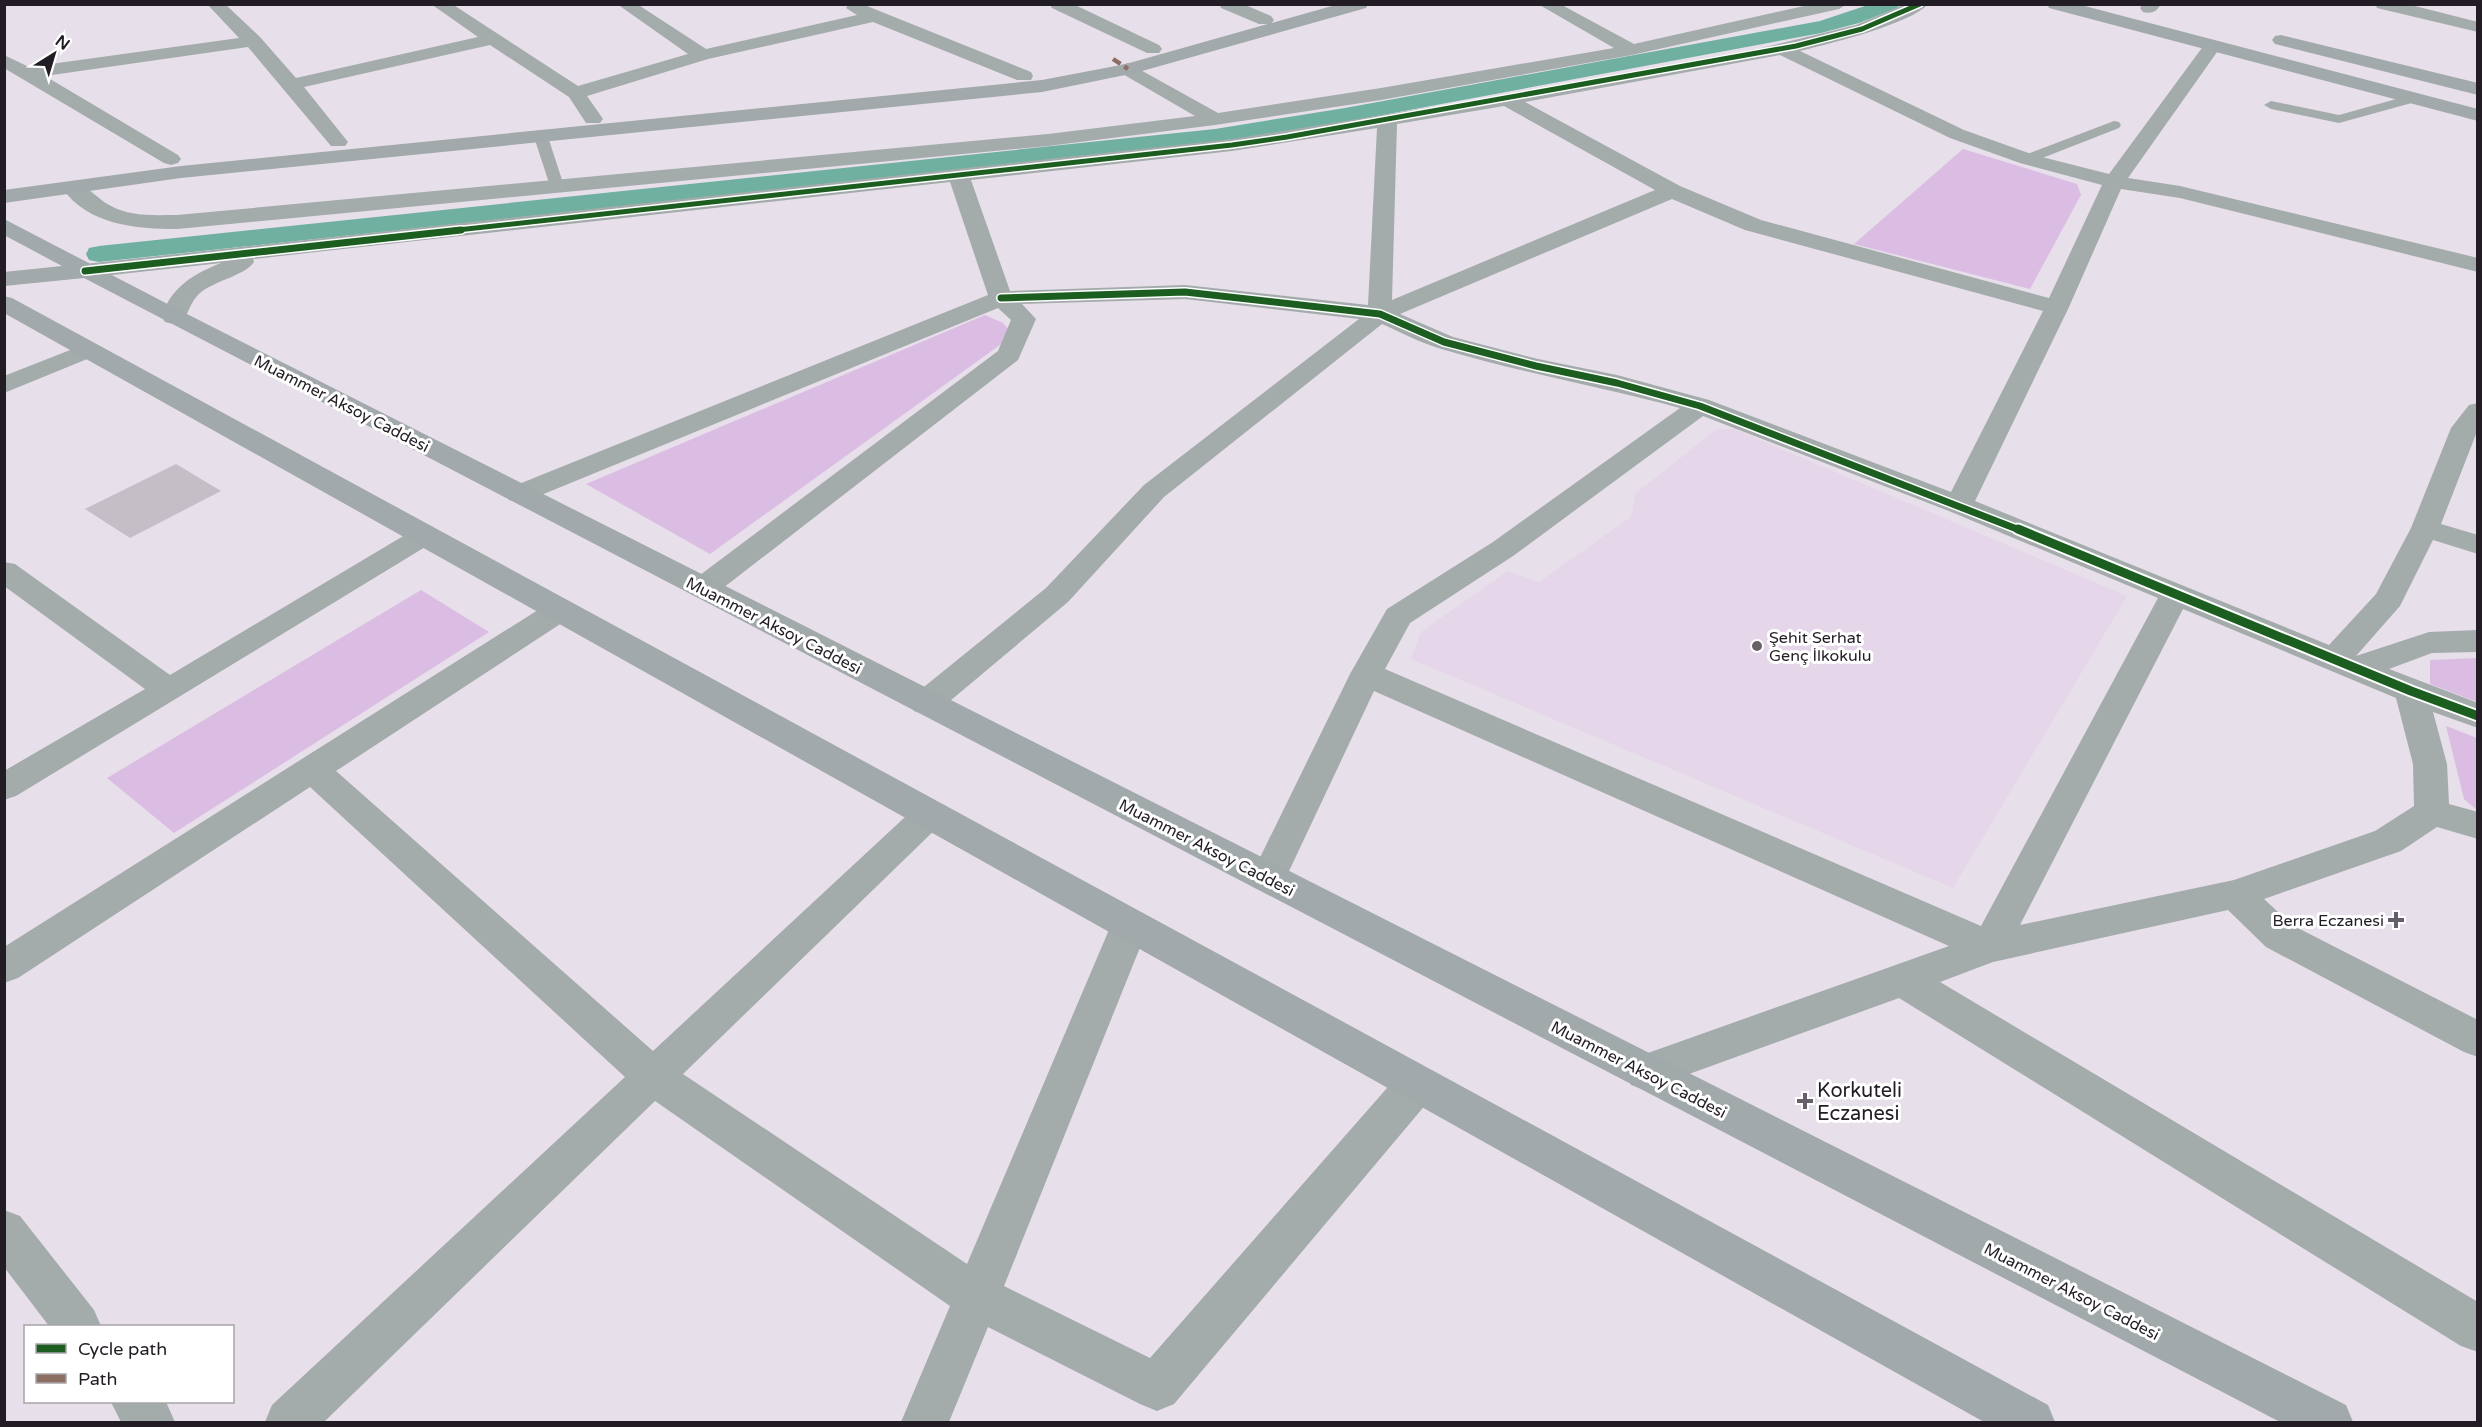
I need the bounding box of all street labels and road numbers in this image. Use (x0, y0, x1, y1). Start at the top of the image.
street label: Muammer Aksoy Caddesi (250, 351, 433, 457)
street label: Muammer Aksoy Caddesi (682, 573, 865, 679)
street label: Muammer Aksoy Caddesi (1115, 795, 1298, 901)
street label: Muammer Aksoy Caddesi (1547, 1017, 1730, 1123)
street label: Muammer Aksoy Caddesi (1980, 1239, 2163, 1345)

